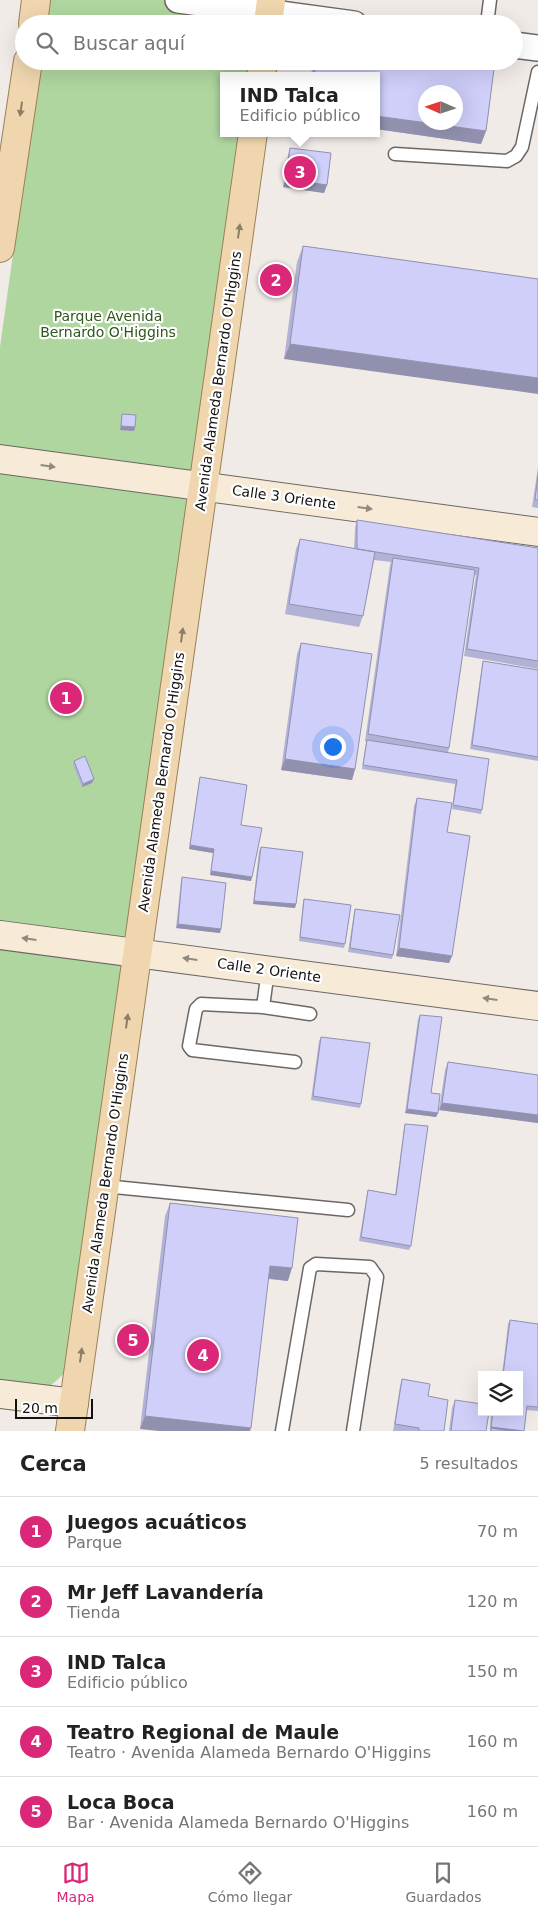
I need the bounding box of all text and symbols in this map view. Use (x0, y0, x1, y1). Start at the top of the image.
search box (15, 15, 523, 70)
icon: search (33, 29, 61, 57)
text: Buscar aquí (73, 32, 185, 54)
popup (220, 72, 380, 137)
text: IND Talca (240, 84, 339, 106)
north arrow (418, 85, 463, 130)
one-way arrow (16, 102, 24, 118)
text: Edificio público (240, 106, 360, 125)
pin: 3 (284, 153, 316, 191)
one-way arrow (235, 223, 243, 239)
street label: Avenida Alameda Bernardo O'Higgins (192, 250, 244, 512)
pin: 2 (260, 261, 292, 299)
park label: Parque Avenida Bernardo O'Higgins (40, 308, 176, 340)
one-way arrow (41, 462, 57, 470)
street label: Calle 3 Oriente (231, 482, 337, 512)
one-way arrow (358, 505, 374, 513)
one-way arrow (179, 626, 187, 642)
street label: Avenida Alameda Bernardo O'Higgins (135, 651, 187, 913)
pin: 1 (50, 679, 82, 717)
your location (320, 734, 346, 760)
one-way arrow (20, 934, 36, 942)
one-way arrow (182, 955, 198, 963)
street label: Calle 2 Oriente (216, 955, 322, 985)
one-way arrow (481, 995, 497, 1003)
one-way arrow (124, 1012, 132, 1028)
street label: Avenida Alameda Bernardo O'Higgins (79, 1052, 131, 1314)
pin: 5 (117, 1321, 149, 1359)
pin: 4 (187, 1336, 219, 1374)
one-way arrow (77, 1347, 85, 1363)
map controls (478, 1371, 523, 1416)
button: layers (478, 1371, 523, 1416)
scale bar (15, 1396, 92, 1419)
text: 20 m (22, 1400, 58, 1416)
text: Cerca (20, 1452, 87, 1476)
text: 5 resultados (419, 1454, 518, 1473)
text: Juegos acuáticos (67, 1511, 247, 1533)
text: 1 (30, 1522, 42, 1541)
text: 70 m (477, 1522, 518, 1541)
text: Parque (67, 1533, 122, 1552)
text: Mr Jeff Lavandería (67, 1581, 264, 1603)
text: 2 (30, 1592, 42, 1611)
text: 120 m (467, 1592, 518, 1611)
text: Tienda (67, 1603, 121, 1622)
text: IND Talca (67, 1651, 166, 1673)
text: 3 (30, 1662, 42, 1681)
text: 150 m (467, 1662, 518, 1681)
text: Edificio público (67, 1673, 188, 1692)
text: Teatro Regional de Maule (67, 1721, 339, 1743)
text: 4 (30, 1732, 42, 1751)
text: 160 m (467, 1732, 518, 1751)
text: Teatro · Avenida Alameda Bernardo O'Higgins (67, 1743, 431, 1762)
text: Loca Boca (67, 1791, 174, 1813)
text: 5 (30, 1802, 42, 1821)
text: 160 m (467, 1802, 518, 1821)
text: Bar · Avenida Alameda Bernardo O'Higgins (67, 1813, 409, 1832)
tab: Mapa (57, 1859, 95, 1905)
tab: Cómo llegar (208, 1859, 292, 1905)
tab: Guardados (405, 1859, 481, 1905)

